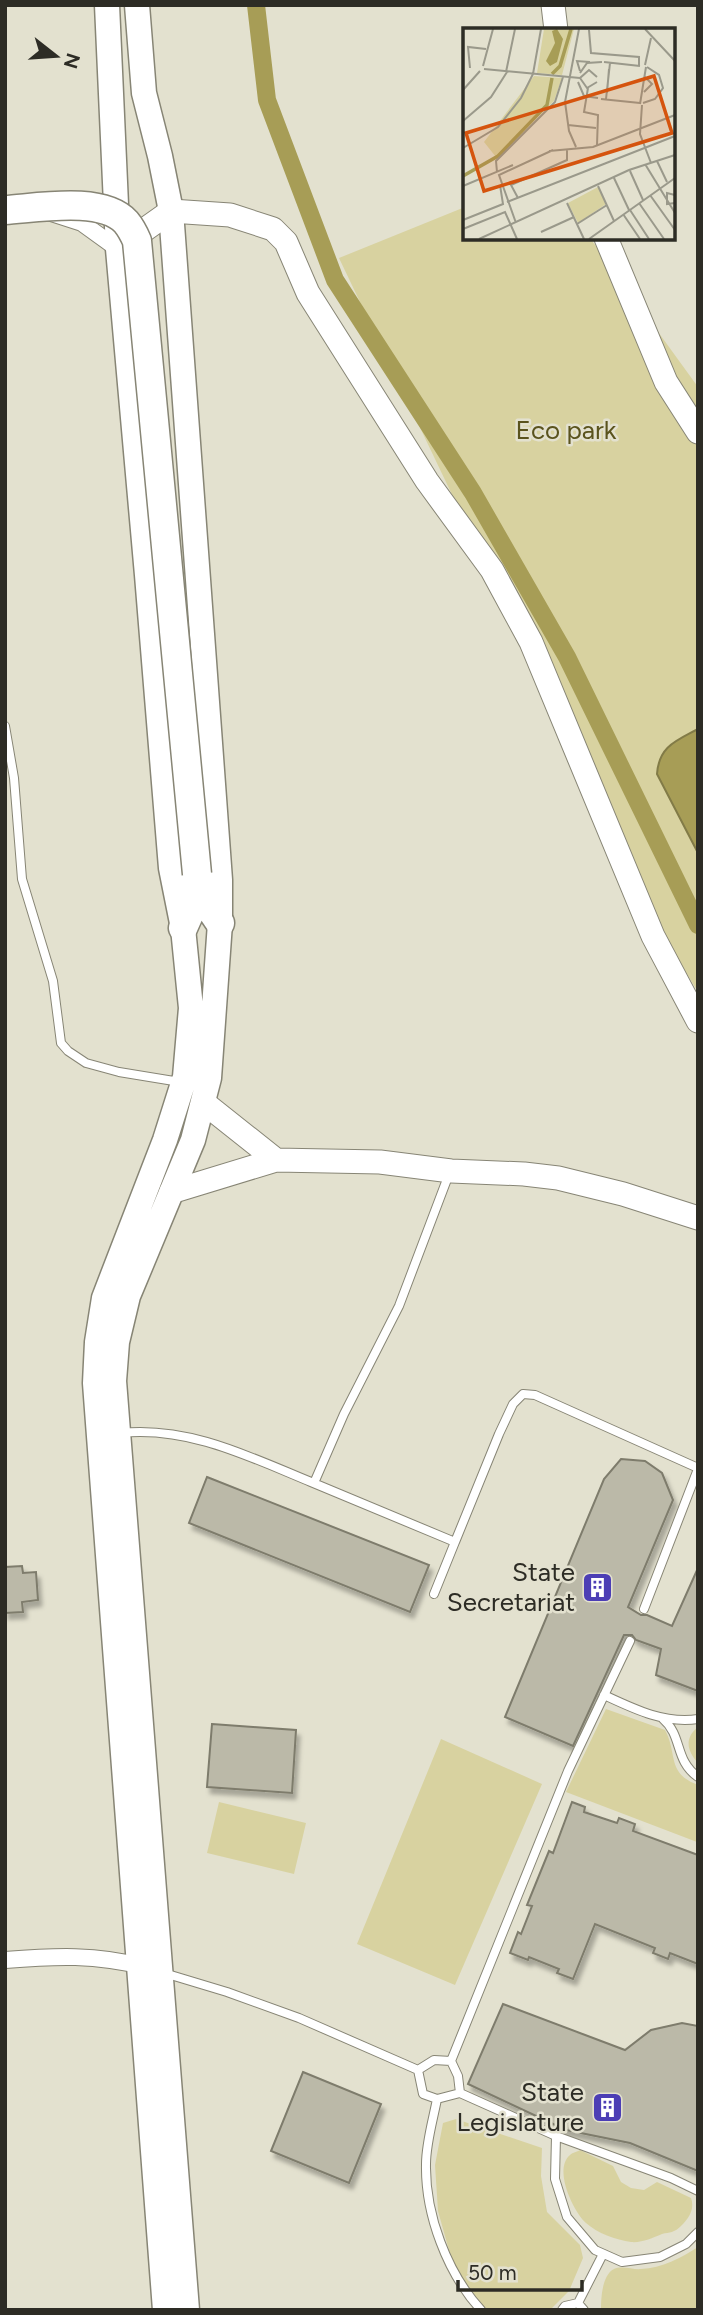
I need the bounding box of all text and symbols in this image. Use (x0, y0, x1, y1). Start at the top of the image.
north arrow (21, 21, 91, 91)
inset map (463, 28, 675, 240)
text: N (59, 50, 85, 71)
park label: Eco park (516, 414, 617, 446)
place label: State Secretariat (447, 1556, 575, 1618)
building icon: State Secretariat (581, 1570, 615, 1604)
place label: State Legislature (457, 2076, 584, 2138)
building icon: State Legislature (590, 2090, 624, 2124)
scale bar (458, 2248, 582, 2292)
text: 50 m (468, 2260, 517, 2285)

